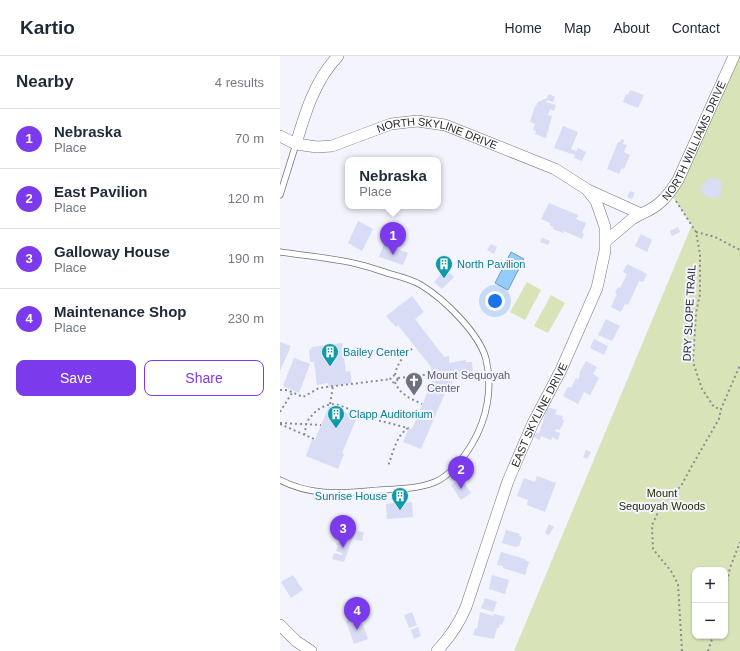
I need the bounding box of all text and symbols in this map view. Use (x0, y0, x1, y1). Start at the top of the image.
text: Kartio (20, 17, 75, 38)
text: Home (505, 20, 542, 36)
text: Map (564, 20, 591, 36)
text: About (613, 20, 650, 36)
text: Contact (672, 20, 720, 36)
text: Nearby (16, 72, 74, 91)
text: 4 results (215, 75, 264, 90)
street label: NORTH WILLIAMS DRIVE (660, 79, 728, 203)
street label: NORTH SKYLINE DRIVE (375, 115, 499, 151)
text: Nebraska (54, 123, 122, 140)
text: 1 (25, 131, 33, 146)
text: 70 m (235, 131, 264, 146)
text: Place (54, 140, 87, 155)
popup (345, 157, 441, 209)
text: Nebraska (359, 167, 427, 184)
text: East Pavilion (54, 183, 147, 200)
text: Place (359, 184, 392, 199)
text: 2 (25, 191, 33, 206)
text: 120 m (228, 191, 264, 206)
text: Place (54, 200, 87, 215)
pin: 1 (380, 222, 406, 255)
text: Galloway House (54, 243, 170, 260)
text: 3 (25, 251, 33, 266)
text: 190 m (228, 251, 264, 266)
building icon: North Pavilion (434, 254, 454, 279)
place label: North Pavilion (457, 258, 525, 270)
text: Place (54, 260, 87, 275)
street label: DRY SLOPE TRAIL (680, 264, 698, 362)
your location (485, 291, 505, 311)
text: Maintenance Shop (54, 303, 187, 320)
text: 4 (25, 311, 33, 326)
text: 230 m (228, 311, 264, 326)
text: Place (54, 320, 87, 335)
building icon: Bailey Center (320, 342, 340, 367)
place label: Bailey Center (343, 346, 409, 358)
button: Save (16, 360, 136, 396)
button: Share (144, 360, 264, 396)
street label: EAST SKYLINE DRIVE (509, 361, 570, 469)
place label: Mount Sequoyah Center (427, 369, 510, 394)
church icon: Mount Sequoyah Center (404, 371, 424, 396)
building icon: Clapp Auditorium (326, 404, 346, 429)
place label: Clapp Auditorium (349, 408, 433, 420)
pin: 2 (448, 456, 474, 489)
building icon: Sunrise House (390, 486, 410, 511)
park label: Mount Sequoyah Woods (619, 487, 706, 512)
place label: Sunrise House (315, 490, 387, 502)
pin: 3 (330, 515, 356, 548)
map controls (692, 567, 728, 639)
button: + (692, 567, 728, 603)
pin: 4 (344, 597, 370, 630)
button: − (692, 603, 728, 639)

